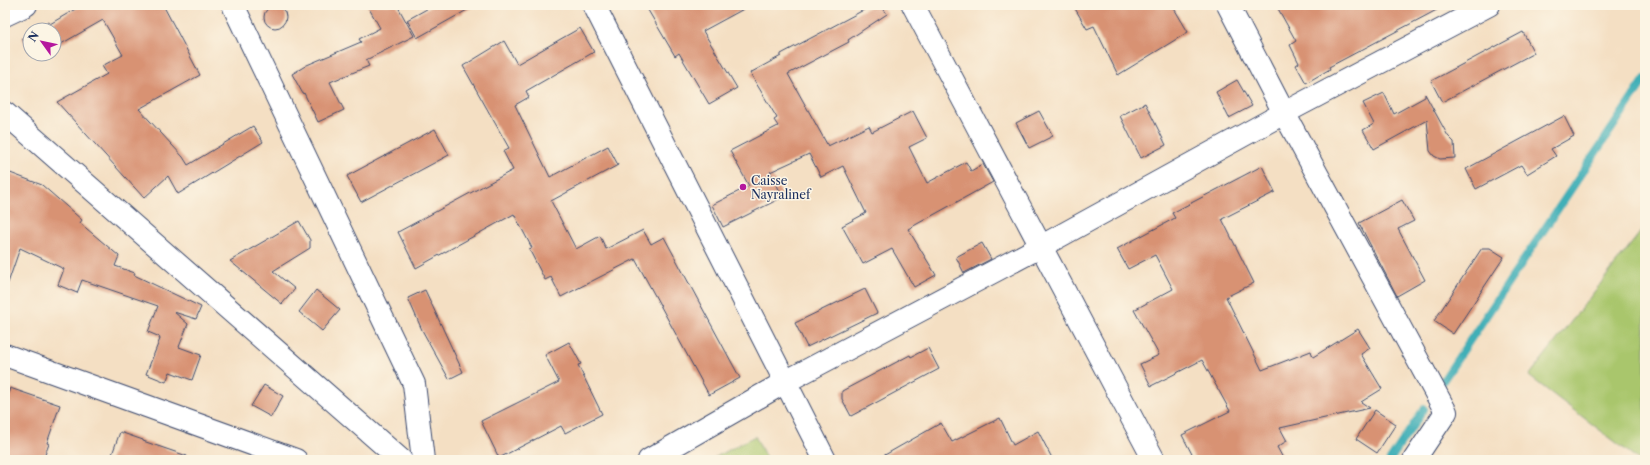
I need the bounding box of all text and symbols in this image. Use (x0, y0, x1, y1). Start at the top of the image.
north arrow (22, 22, 62, 62)
text: N (25, 28, 42, 44)
place label: Caisse Nayralinef (751, 173, 812, 202)
marker: Caisse Nayralinef (738, 182, 748, 192)

